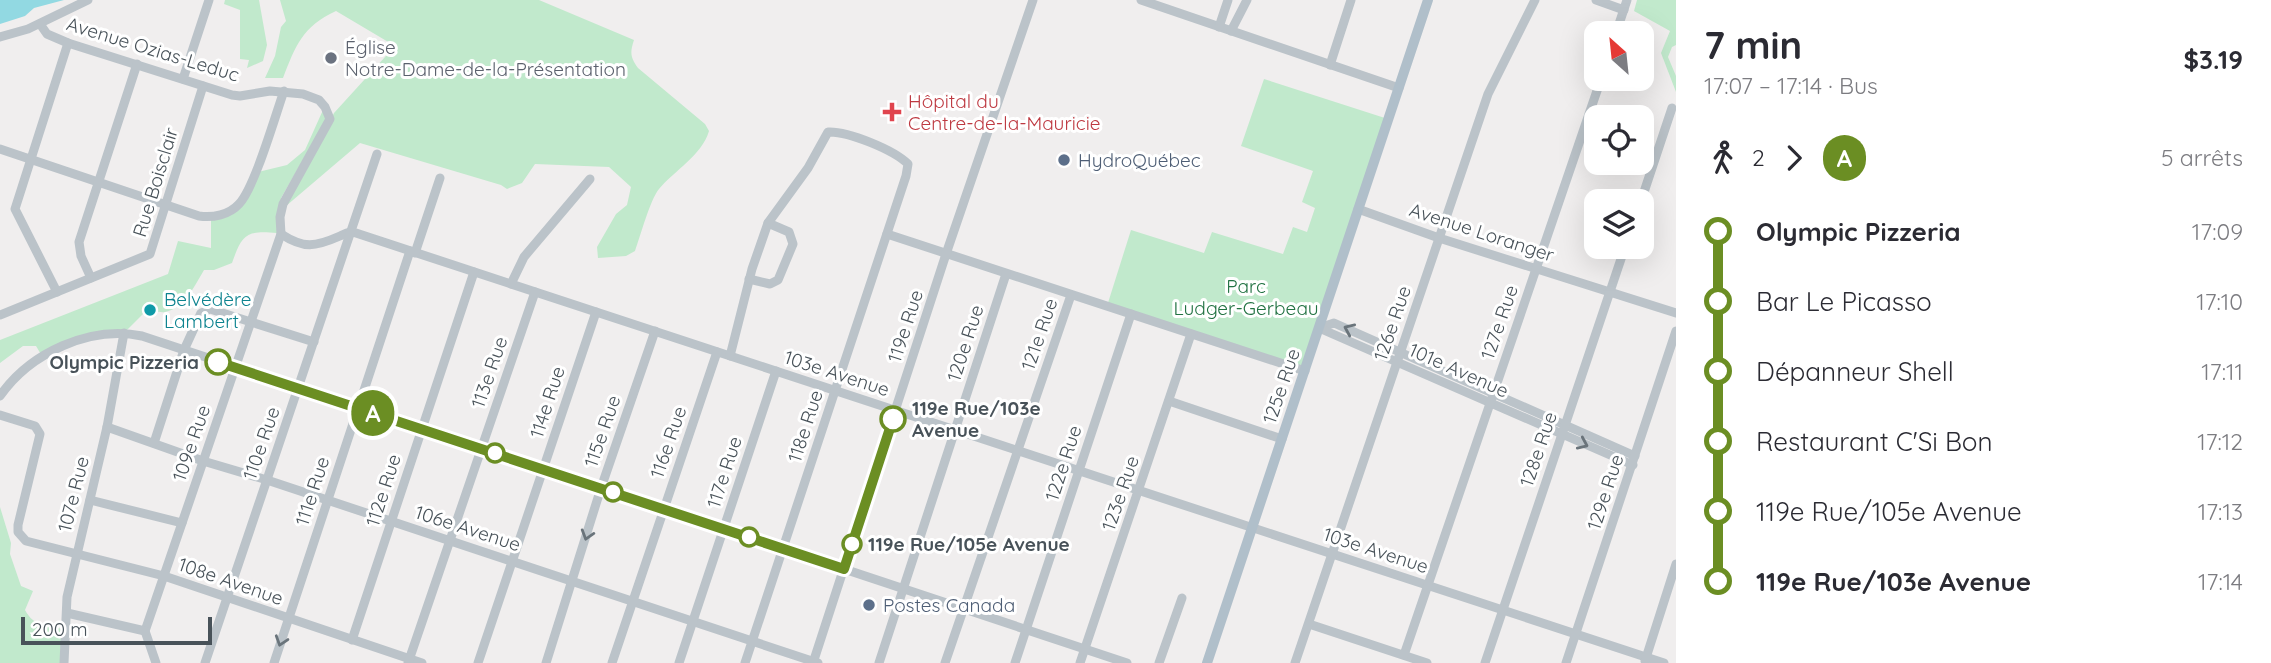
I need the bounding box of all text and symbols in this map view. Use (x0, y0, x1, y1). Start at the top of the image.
street label: Avenue Ozias-Leduc (64, 11, 242, 87)
north arrow (1584, 21, 1654, 91)
map controls (1584, 21, 1654, 259)
text: 7 min (1704, 21, 1802, 69)
place label: Église Notre-Dame-de-la-Présentation (345, 35, 626, 81)
text: $3.19 (2183, 43, 2243, 76)
marker: Église Notre-Dame-de-la-Présentation (323, 50, 339, 66)
text: 17:07 – 17:14 · Bus (1704, 71, 1878, 100)
place label: Hôpital du Centre-de-la-Mauricie (908, 89, 1100, 135)
marker: Hôpital du Centre-de-la-Mauricie (882, 102, 902, 122)
button: locate (1584, 105, 1654, 175)
street label: Rue Boisclair (127, 124, 183, 240)
icon: walk (1704, 139, 1742, 177)
icon: forward (1775, 139, 1813, 177)
text: 2 (1752, 143, 1765, 172)
text: A (1837, 143, 1852, 173)
text: 5 arrêts (2161, 143, 2243, 172)
place label: HydroQuébec (1078, 148, 1201, 172)
marker: HydroQuébec (1056, 152, 1072, 168)
button: layers (1584, 189, 1654, 259)
street label: Avenue Loranger (1407, 197, 1558, 267)
text: Olympic Pizzeria (1756, 215, 1961, 248)
text: 17:09 (2192, 217, 2243, 246)
park label: Parc Ludger-Gerbeau (1173, 274, 1319, 320)
street label: 126e Rue (1368, 282, 1416, 364)
street label: 127e Rue (1475, 282, 1523, 362)
text: Bar Le Picasso (1756, 285, 1932, 318)
place label: Belvédère Lambert (164, 287, 252, 333)
street label: 119e Rue (882, 287, 928, 365)
text: 17:10 (2196, 287, 2243, 316)
street label: 121e Rue (1016, 295, 1062, 373)
marker: Belvédère Lambert (142, 302, 158, 318)
street label: 120e Rue (941, 302, 989, 384)
one-way arrow (1344, 324, 1356, 338)
street label: 113e Rue (466, 333, 512, 411)
street label: 101e Avenue (1406, 337, 1512, 403)
street label: 103e Avenue (781, 345, 893, 401)
street label: 125e Rue (1257, 345, 1305, 427)
marker: Olympic Pizzeria (205, 349, 231, 375)
place label: Olympic Pizzeria (49, 350, 199, 374)
text: Dépanneur Shell (1756, 355, 1954, 388)
text: 17:11 (2201, 357, 2243, 386)
street label: 114e Rue (524, 363, 570, 441)
street label: 118e Rue (782, 387, 828, 465)
line badge: A (350, 390, 396, 436)
street label: 115e Rue (579, 392, 625, 470)
place label: 119e Rue/103e Avenue (912, 396, 1041, 442)
text: A (365, 398, 381, 428)
street label: 109e Rue (167, 402, 215, 484)
street label: 110e Rue (237, 403, 285, 483)
street label: 116e Rue (645, 403, 691, 481)
marker: 119e Rue/103e Avenue (880, 406, 906, 432)
street label: 128e Rue (1514, 408, 1562, 490)
street label: 122e Rue (1040, 422, 1086, 504)
text: Restaurant C'Si Bon (1756, 425, 1993, 458)
text: 17:12 (2197, 427, 2243, 456)
street label: 117e Rue (701, 433, 747, 511)
one-way arrow (1576, 436, 1588, 450)
unlabelled marker (485, 443, 505, 463)
street label: 112e Rue (360, 451, 406, 529)
street label: 129e Rue (1582, 451, 1628, 533)
street label: 123e Rue (1096, 452, 1144, 534)
street label: 111e Rue (290, 453, 334, 529)
street label: 107e Rue (52, 454, 94, 534)
unlabelled marker (603, 482, 623, 502)
text: 119e Rue/105e Avenue (1756, 495, 2022, 528)
text: 17:13 (2198, 497, 2243, 526)
street label: 106e Avenue (412, 500, 524, 556)
street label: 103e Avenue (1320, 522, 1432, 578)
unlabelled marker (739, 527, 759, 547)
one-way arrow (580, 528, 595, 540)
place label: 119e Rue/105e Avenue (868, 532, 1070, 556)
marker: 119e Rue/105e Avenue (842, 534, 862, 554)
street label: 108e Avenue (175, 552, 287, 610)
text: 119e Rue/103e Avenue (1756, 565, 2031, 598)
text: 17:14 (2198, 567, 2243, 596)
place label: Postes Canada (883, 593, 1015, 617)
marker: Postes Canada (861, 597, 877, 613)
scale bar (21, 614, 212, 646)
text: 200 m (32, 617, 88, 641)
one-way arrow (275, 634, 289, 647)

